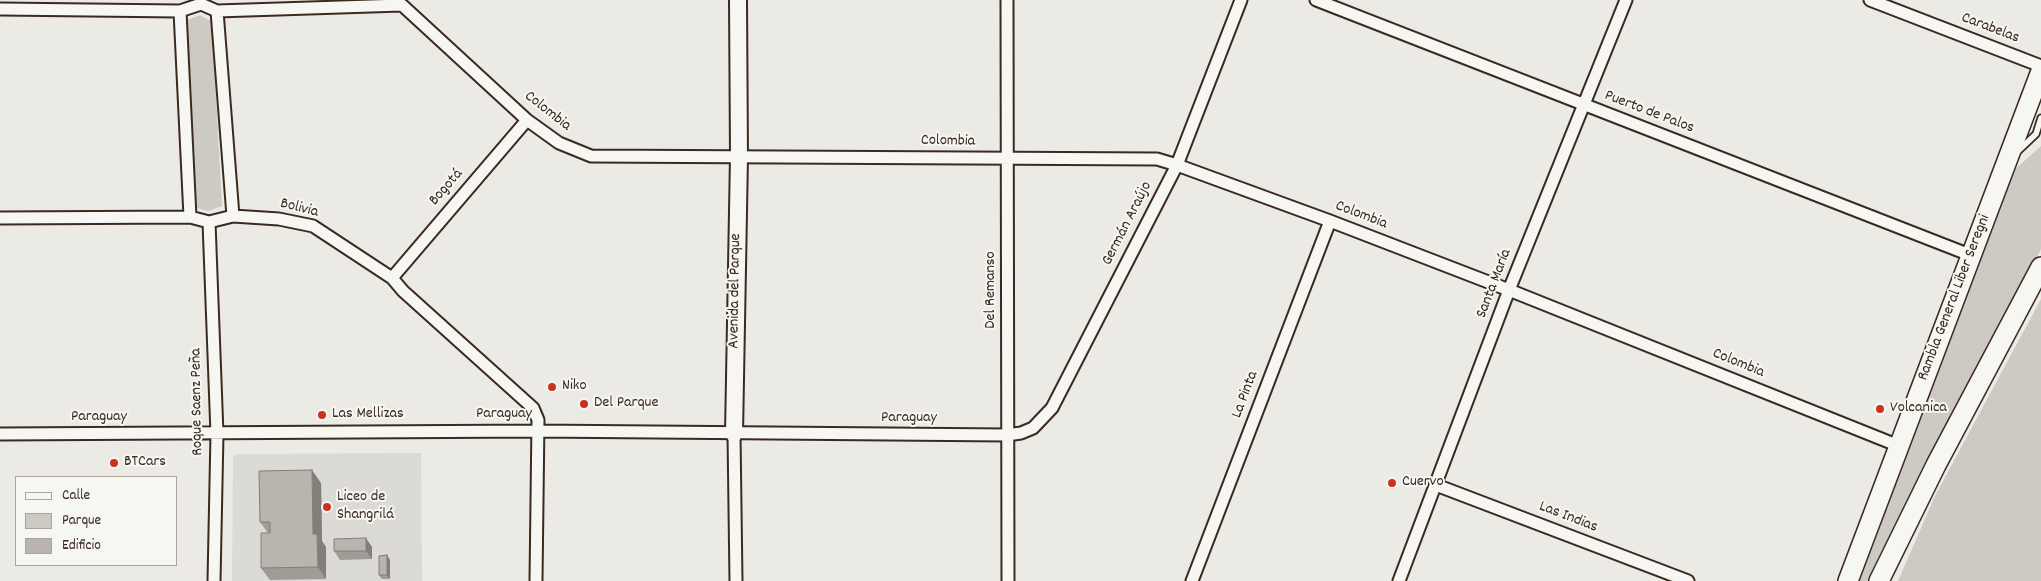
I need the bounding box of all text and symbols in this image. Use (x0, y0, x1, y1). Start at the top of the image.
street label: Carabelas (1958, 9, 2022, 49)
street label: Puerto de Palos (1601, 87, 1697, 139)
street label: Colombia (520, 88, 574, 136)
street label: Colombia (921, 132, 975, 152)
street label: Bogotá (426, 166, 468, 210)
street label: Germán Araújo (1099, 179, 1157, 269)
street label: Bolivia (278, 195, 320, 223)
street label: Colombia (1332, 197, 1390, 235)
street label: Rambla General Liber Seregni (1914, 212, 1996, 384)
street label: Avenida del Parque (725, 233, 747, 349)
street label: Santa María (1473, 247, 1517, 321)
street label: Del Remanso (982, 251, 1002, 329)
street label: Colombia (1709, 345, 1767, 383)
street label: Roque Saenz Peña (187, 348, 209, 456)
street label: La Pinta (1228, 369, 1264, 421)
place label: Niko (562, 377, 587, 397)
marker: Niko (546, 381, 558, 393)
place label: Del Parque (594, 394, 659, 414)
marker: Del Parque (578, 398, 590, 410)
place label: Volcanica (1890, 399, 1947, 419)
marker: Volcanica (1874, 403, 1886, 415)
place label: Las Mellizas (332, 405, 404, 425)
street label: Paraguay (476, 405, 532, 425)
street label: Paraguay (71, 408, 127, 428)
marker: Las Mellizas (316, 409, 328, 421)
street label: Paraguay (881, 409, 937, 429)
place label: BTCars (124, 453, 166, 473)
marker: BTCars (108, 457, 120, 469)
place label: Cuervo (1402, 473, 1444, 493)
legend (15, 476, 178, 566)
marker: Cuervo (1386, 477, 1398, 489)
text: Calle (62, 485, 90, 507)
place label: Liceo de Shangrilá (337, 488, 394, 526)
street label: Las Indias (1536, 498, 1600, 538)
marker: Liceo de Shangrilá (321, 501, 333, 513)
text: Parque (62, 510, 101, 532)
text: Edificio (62, 535, 101, 557)

